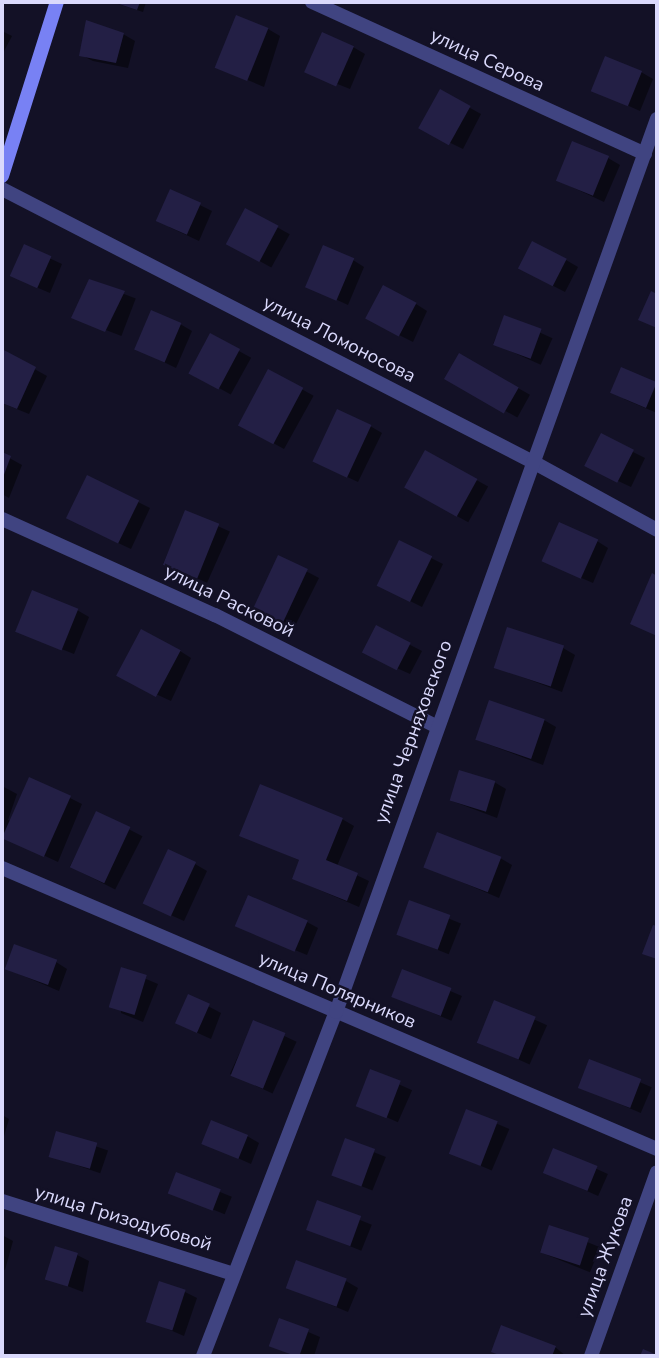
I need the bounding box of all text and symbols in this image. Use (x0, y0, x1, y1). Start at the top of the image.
street label: улица Серова (426, 25, 548, 97)
street label: улица Ломоносова (259, 292, 419, 388)
street label: улица Расковой (160, 561, 298, 643)
street label: улица Черняховского (370, 637, 458, 827)
street label: улица Полярников (255, 948, 419, 1034)
street label: улица Гризодубовой (32, 1181, 214, 1257)
street label: улица Жукова (574, 1193, 638, 1321)

